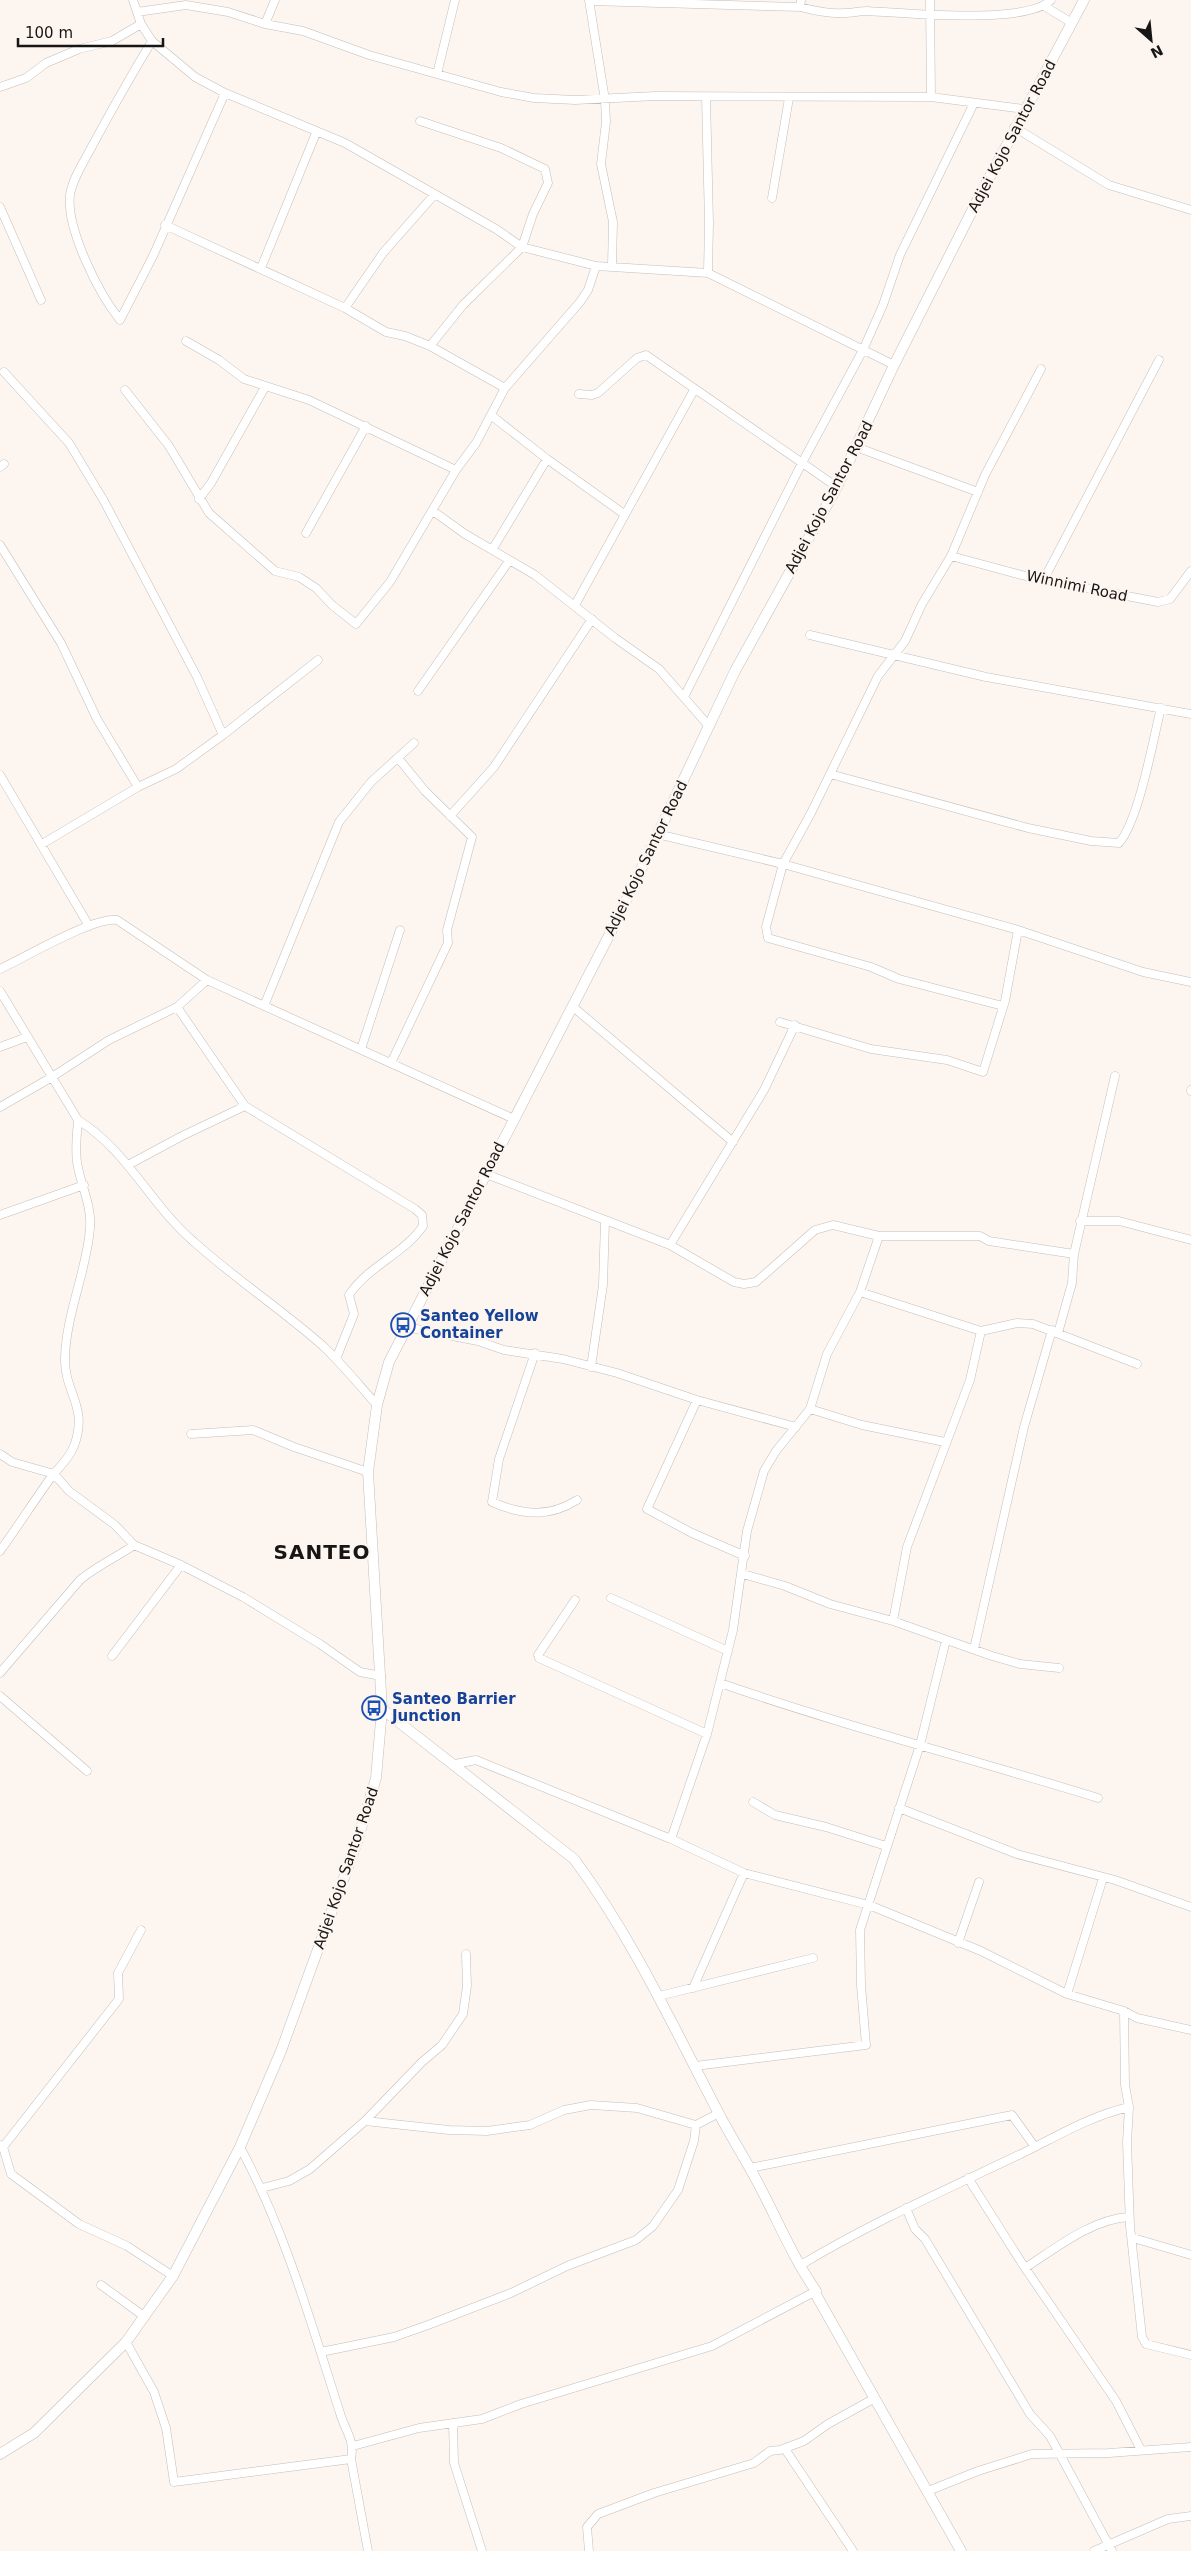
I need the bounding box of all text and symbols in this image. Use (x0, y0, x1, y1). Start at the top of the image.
scale bar (18, 15, 162, 47)
north arrow (1126, 15, 1176, 65)
text: 100 m (25, 24, 73, 42)
text: N (1148, 42, 1166, 61)
street label: Adjei Kojo Santor Road (964, 57, 1060, 215)
street label: Adjei Kojo Santor Road (781, 418, 877, 576)
street label: Winnimi Road (1025, 566, 1129, 606)
street label: Adjei Kojo Santor Road (601, 778, 691, 938)
street label: Adjei Kojo Santor Road (415, 1139, 509, 1299)
place label: Santeo Yellow Container (420, 1307, 539, 1342)
bus stop icon: Santeo Yellow Container (390, 1312, 416, 1338)
district label: SANTEO (274, 1540, 370, 1564)
place label: Santeo Barrier Junction (391, 1690, 516, 1725)
bus stop icon: Santeo Barrier Junction (361, 1695, 387, 1721)
street label: Adjei Kojo Santor Road (310, 1785, 382, 1951)

